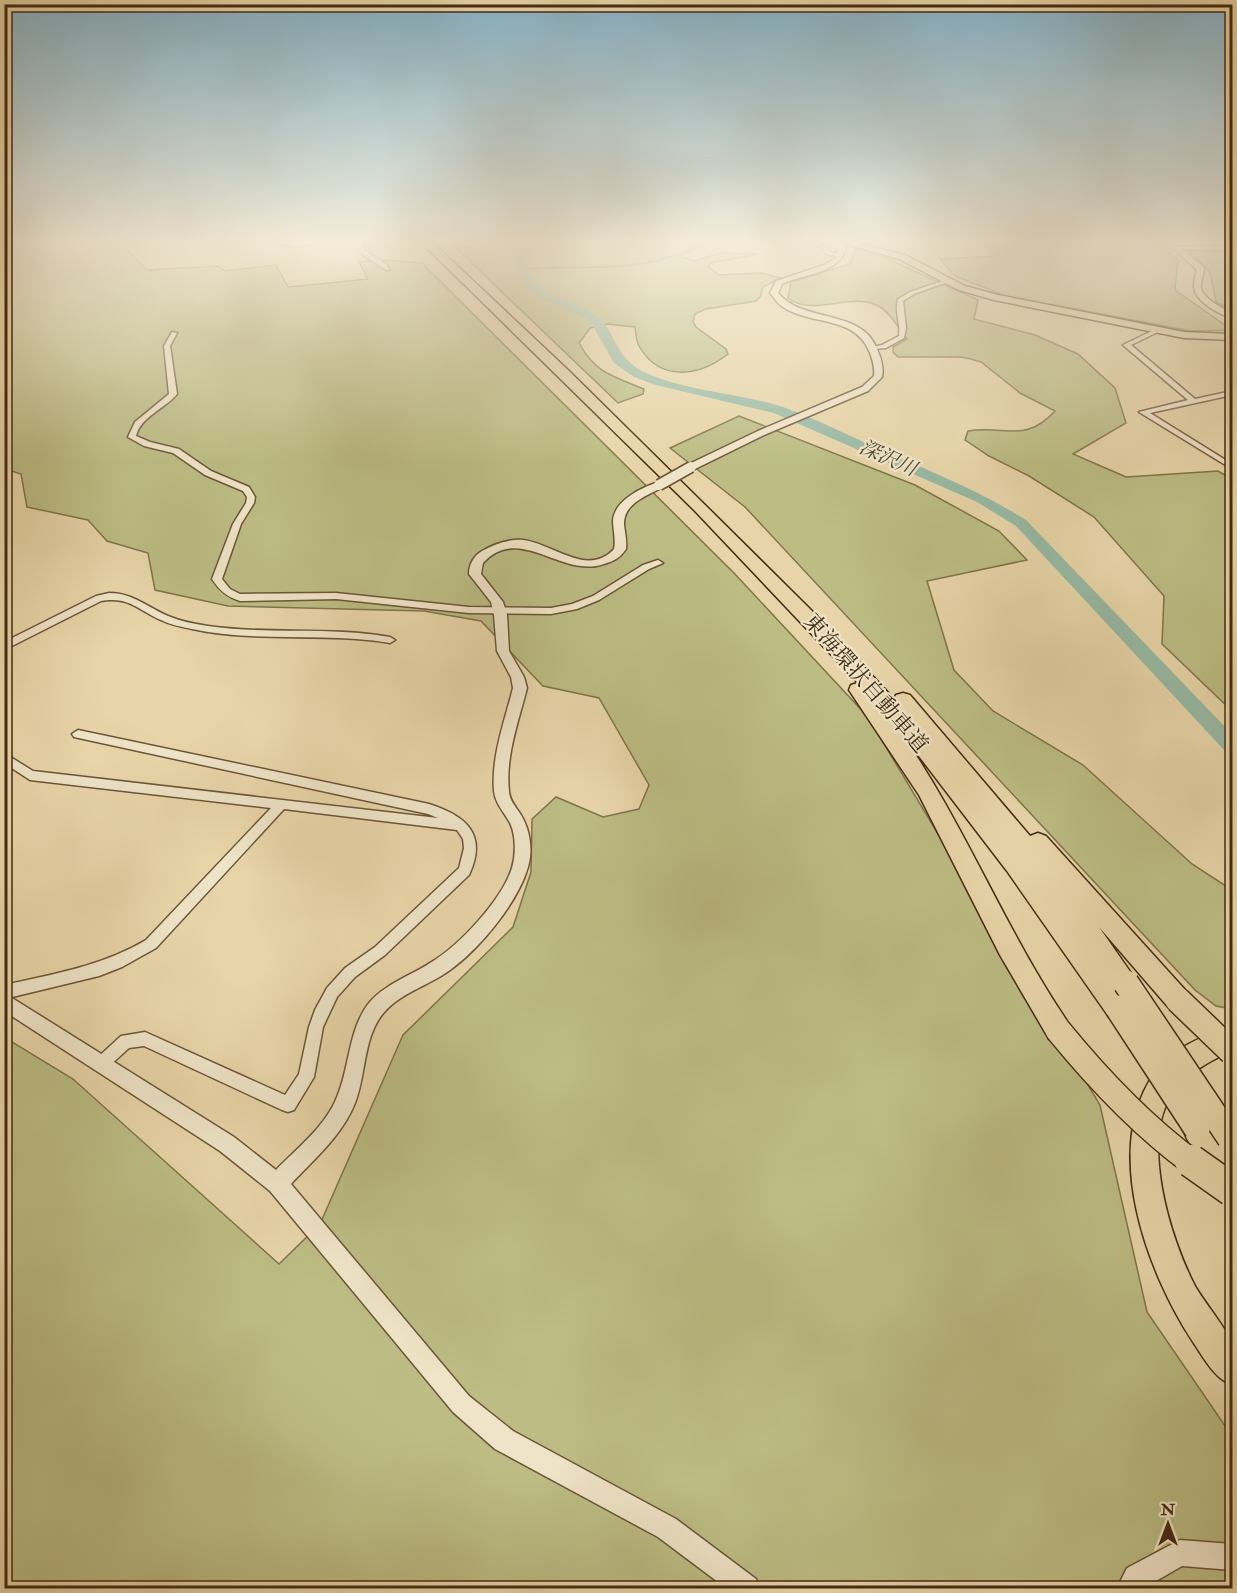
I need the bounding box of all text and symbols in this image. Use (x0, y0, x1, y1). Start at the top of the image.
water label: 深沢川 (856, 434, 922, 482)
street label: 東海環状自動車道 (798, 607, 934, 759)
north arrow (1138, 1494, 1198, 1554)
text: N (1160, 1500, 1176, 1520)

